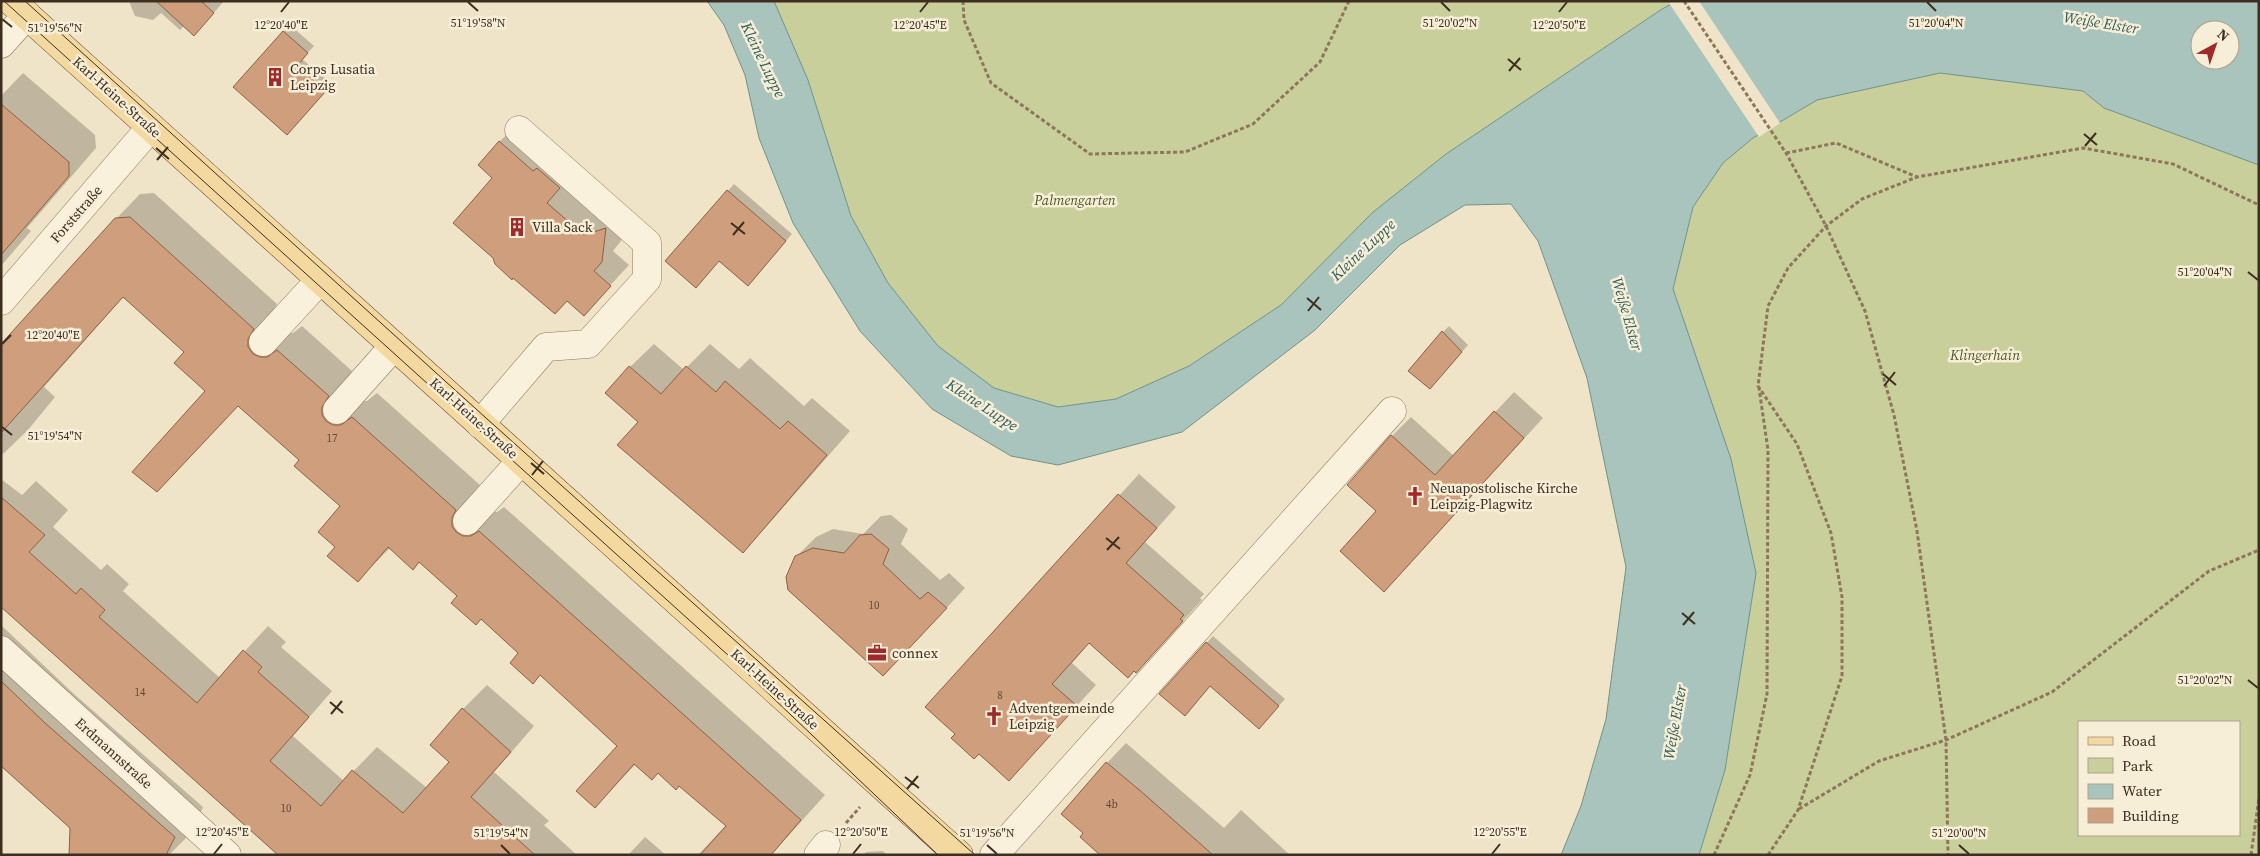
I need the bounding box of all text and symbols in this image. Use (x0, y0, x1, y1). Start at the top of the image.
water label: Weiße Elster (2062, 6, 2141, 39)
text: 51°19'58"N (450, 15, 506, 31)
text: 51°20'02"N (1422, 15, 1478, 31)
text: 51°20'04"N (1908, 15, 1964, 31)
text: 12°20'40"E (254, 17, 308, 33)
text: 12°20'45"E (893, 17, 947, 33)
text: 12°20'50"E (1532, 17, 1586, 33)
water label: Kleine Luppe (736, 18, 791, 101)
text: 51°19'56"N (27, 20, 83, 36)
north arrow (2190, 20, 2240, 70)
text: N (2213, 24, 2234, 46)
street label: Karl-Heine-Straße (68, 52, 166, 142)
place label: Corps Lusatia Leipzig (290, 59, 376, 95)
building icon: Corps Lusatia Leipzig (264, 66, 286, 88)
street label: Forststraße (45, 181, 107, 247)
park label: Palmengarten (1033, 190, 1116, 210)
water label: Kleine Luppe (1325, 214, 1400, 286)
building icon: Villa Sack (506, 216, 528, 238)
place label: Villa Sack (532, 217, 593, 237)
text: 51°20'04"N (2177, 264, 2233, 280)
water label: Weiße Elster (1607, 275, 1648, 354)
text: 12°20'40"E (26, 327, 80, 343)
park label: Klingerhain (1949, 345, 2020, 365)
street label: Karl-Heine-Straße (425, 373, 523, 463)
water label: Kleine Luppe (942, 373, 1022, 436)
text: 51°19'54"N (27, 428, 83, 444)
house number: 17 (327, 431, 338, 446)
place label: Neuapostolische Kirche Leipzig-Plagwitz (1430, 478, 1578, 514)
church icon: Neuapostolische Kirche Leipzig-Plagwitz (1404, 485, 1426, 507)
house number: 10 (869, 598, 880, 613)
office icon: connex (866, 642, 888, 664)
place label: connex (892, 643, 939, 663)
street label: Karl-Heine-Straße (726, 644, 824, 734)
text: 51°20'02"N (2177, 672, 2233, 688)
water label: Weiße Elster (1658, 682, 1692, 761)
house number: 14 (135, 685, 146, 700)
house number: 8 (997, 688, 1003, 703)
place label: Adventgemeinde Leipzig (1009, 698, 1114, 734)
church icon: Adventgemeinde Leipzig (983, 705, 1005, 727)
street label: Erdmannstraße (71, 713, 157, 793)
legend (2078, 721, 2240, 836)
text: Road (2122, 730, 2156, 751)
text: Park (2122, 755, 2154, 776)
text: Water (2122, 780, 2163, 801)
house number: 4b (1106, 797, 1118, 812)
house number: 10 (281, 801, 292, 816)
text: Building (2122, 805, 2179, 826)
text: 12°20'45"E (195, 824, 249, 840)
text: 12°20'50"E (834, 824, 888, 840)
text: 12°20'55"E (1473, 824, 1527, 840)
text: 51°19'54"N (473, 825, 529, 841)
text: 51°19'56"N (959, 825, 1015, 841)
text: 51°20'00"N (1931, 825, 1987, 841)

